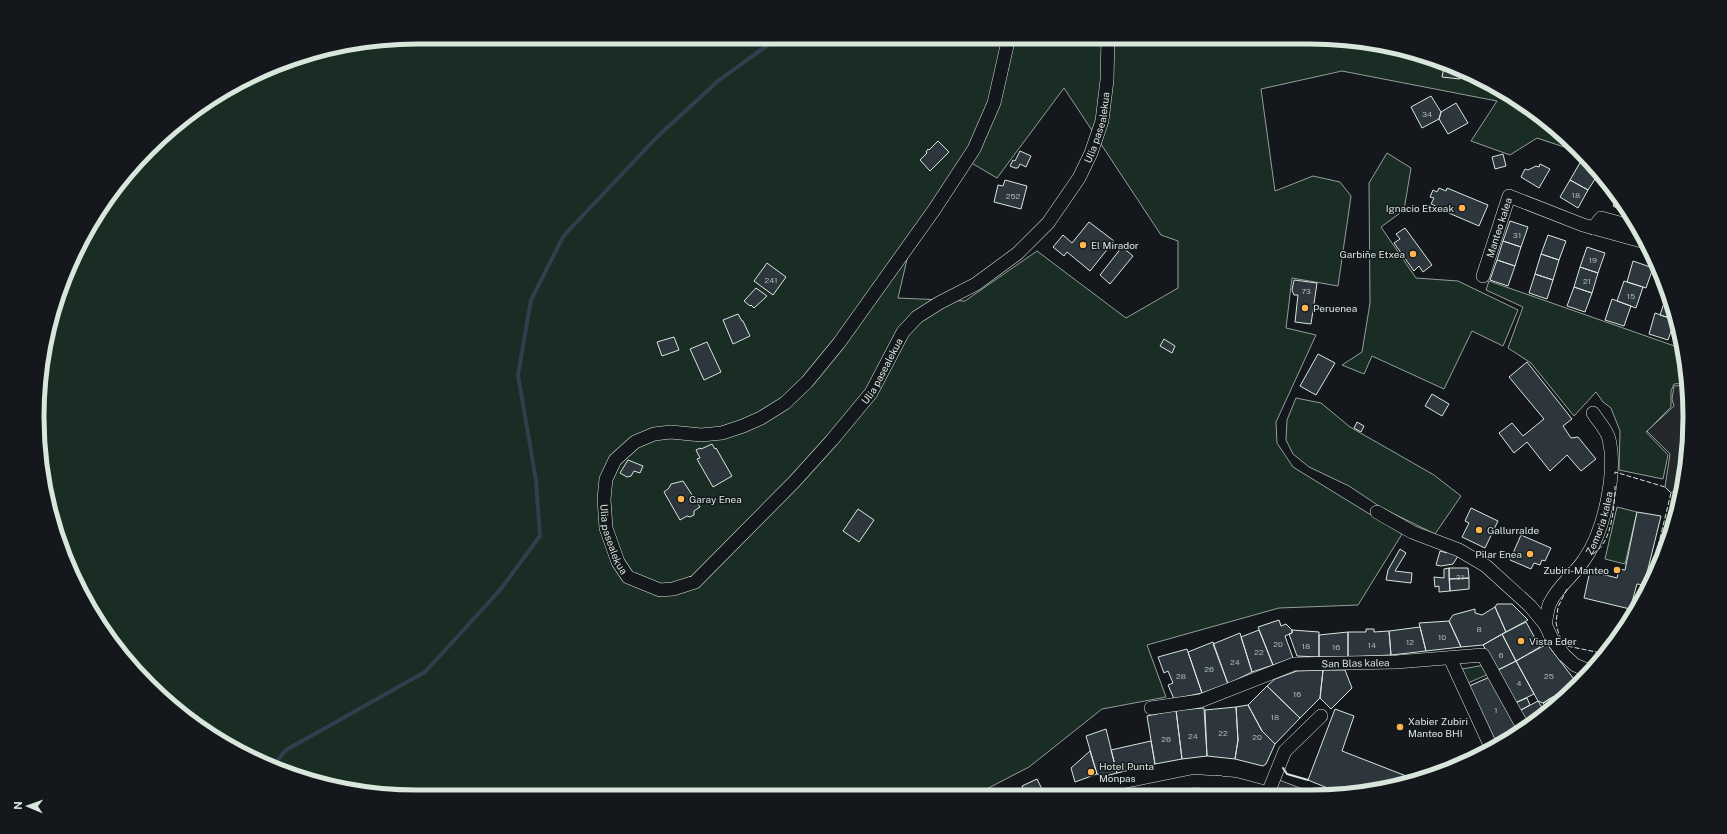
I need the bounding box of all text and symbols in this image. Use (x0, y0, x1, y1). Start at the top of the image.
street label: Ulia pasealekua (1081, 91, 1111, 165)
house number: 34 (1422, 109, 1432, 119)
house number: 18 (1572, 190, 1580, 200)
house number: 252 (1006, 191, 1021, 201)
street label: Manteo kalea (1483, 196, 1514, 259)
place label: Ignacio Etxeak (1386, 202, 1454, 214)
marker: Ignacio Etxeak (1457, 203, 1467, 213)
house number: 31 (1513, 230, 1521, 240)
place label: El Mirador (1091, 239, 1139, 251)
marker: El Mirador (1078, 240, 1088, 250)
place label: Garbiñe Etxea (1340, 248, 1405, 260)
marker: Garbiñe Etxea (1408, 249, 1418, 259)
house number: 19 (1589, 255, 1597, 265)
house number: 241 (764, 275, 778, 285)
house number: 21 (1583, 276, 1591, 286)
house number: 73 (1301, 286, 1311, 296)
house number: 15 (1627, 291, 1635, 301)
place label: Peruenea (1313, 302, 1357, 314)
marker: Peruenea (1300, 303, 1310, 313)
street label: Ulia pasealekua (859, 336, 905, 406)
street label: Zemoria kalea (1583, 491, 1615, 557)
place label: Garay Enea (689, 493, 742, 505)
marker: Garay Enea (676, 494, 686, 504)
street label: Ulia pasealekua (598, 504, 630, 576)
place label: Gallurralde (1487, 524, 1539, 536)
marker: Gallurralde (1474, 525, 1484, 535)
place label: Pilar Enea (1475, 548, 1522, 560)
marker: Pilar Enea (1525, 549, 1535, 559)
place label: Zubiri-Manteo (1543, 564, 1609, 576)
marker: Zubiri-Manteo (1612, 565, 1622, 575)
house number: 31 (1456, 572, 1464, 582)
house number: 8 (1476, 624, 1482, 634)
house number: 10 (1438, 632, 1446, 642)
place label: Vista Eder (1529, 635, 1577, 647)
marker: Vista Eder (1516, 636, 1526, 646)
house number: 12 (1406, 637, 1414, 647)
house number: 20 (1273, 639, 1283, 649)
house number: 14 (1368, 640, 1376, 650)
house number: 18 (1302, 641, 1310, 651)
house number: 16 (1332, 642, 1340, 652)
house number: 22 (1254, 647, 1264, 657)
house number: 6 (1499, 650, 1504, 660)
street label: San Blas kalea (1321, 656, 1390, 669)
house number: 24 (1230, 657, 1240, 667)
house number: 26 (1204, 664, 1214, 674)
house number: 28 (1176, 671, 1186, 681)
house number: 25 (1544, 671, 1554, 681)
house number: 4 (1516, 678, 1522, 688)
house number: 16 (1293, 689, 1301, 699)
house number: 1 (1494, 705, 1498, 715)
house number: 18 (1271, 712, 1279, 722)
place label: Xabier Zubiri Manteo BHI (1408, 715, 1468, 739)
marker: Xabier Zubiri Manteo BHI (1395, 722, 1405, 732)
house number: 22 (1218, 728, 1228, 738)
house number: 24 (1188, 731, 1198, 741)
house number: 20 (1252, 732, 1262, 742)
house number: 26 (1161, 734, 1171, 744)
place label: Hotel Punta Monpas (1099, 760, 1154, 784)
marker: Hotel Punta Monpas (1086, 767, 1096, 777)
north arrow (8, 786, 48, 826)
text: N (12, 801, 24, 810)

